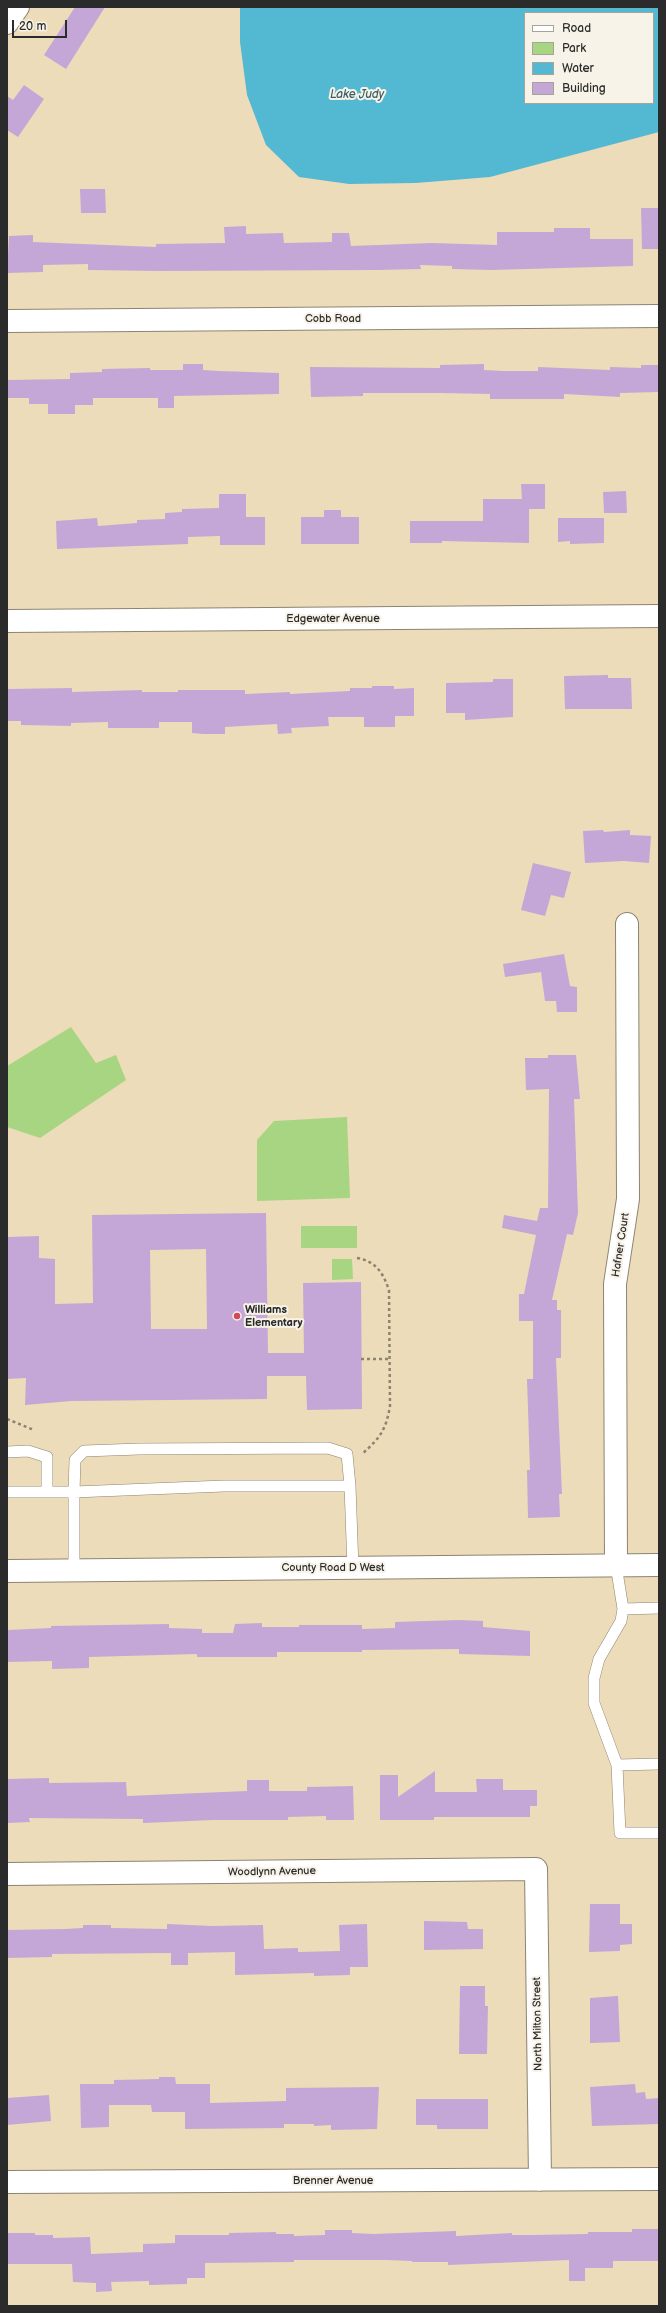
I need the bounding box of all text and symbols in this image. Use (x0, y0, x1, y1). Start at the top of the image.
scale bar (14, 12, 69, 38)
legend (524, 12, 654, 104)
text: 20 m (19, 19, 46, 34)
text: Road (562, 21, 591, 36)
text: Park (562, 41, 586, 56)
text: Water (562, 61, 594, 76)
text: Building (562, 81, 606, 96)
water label: Lake Judy (330, 88, 384, 102)
street label: Cobb Road (305, 312, 361, 326)
street label: Edgewater Avenue (286, 612, 380, 626)
street label: Hafner Court (609, 1212, 633, 1278)
place label: Williams Elementary (245, 1303, 303, 1329)
marker: Williams Elementary (232, 1311, 242, 1321)
street label: County Road D West (282, 1561, 384, 1575)
street label: Woodlynn Avenue (228, 1865, 316, 1879)
street label: North Milton Street (531, 1977, 545, 2071)
street label: Brenner Avenue (293, 2174, 373, 2188)

